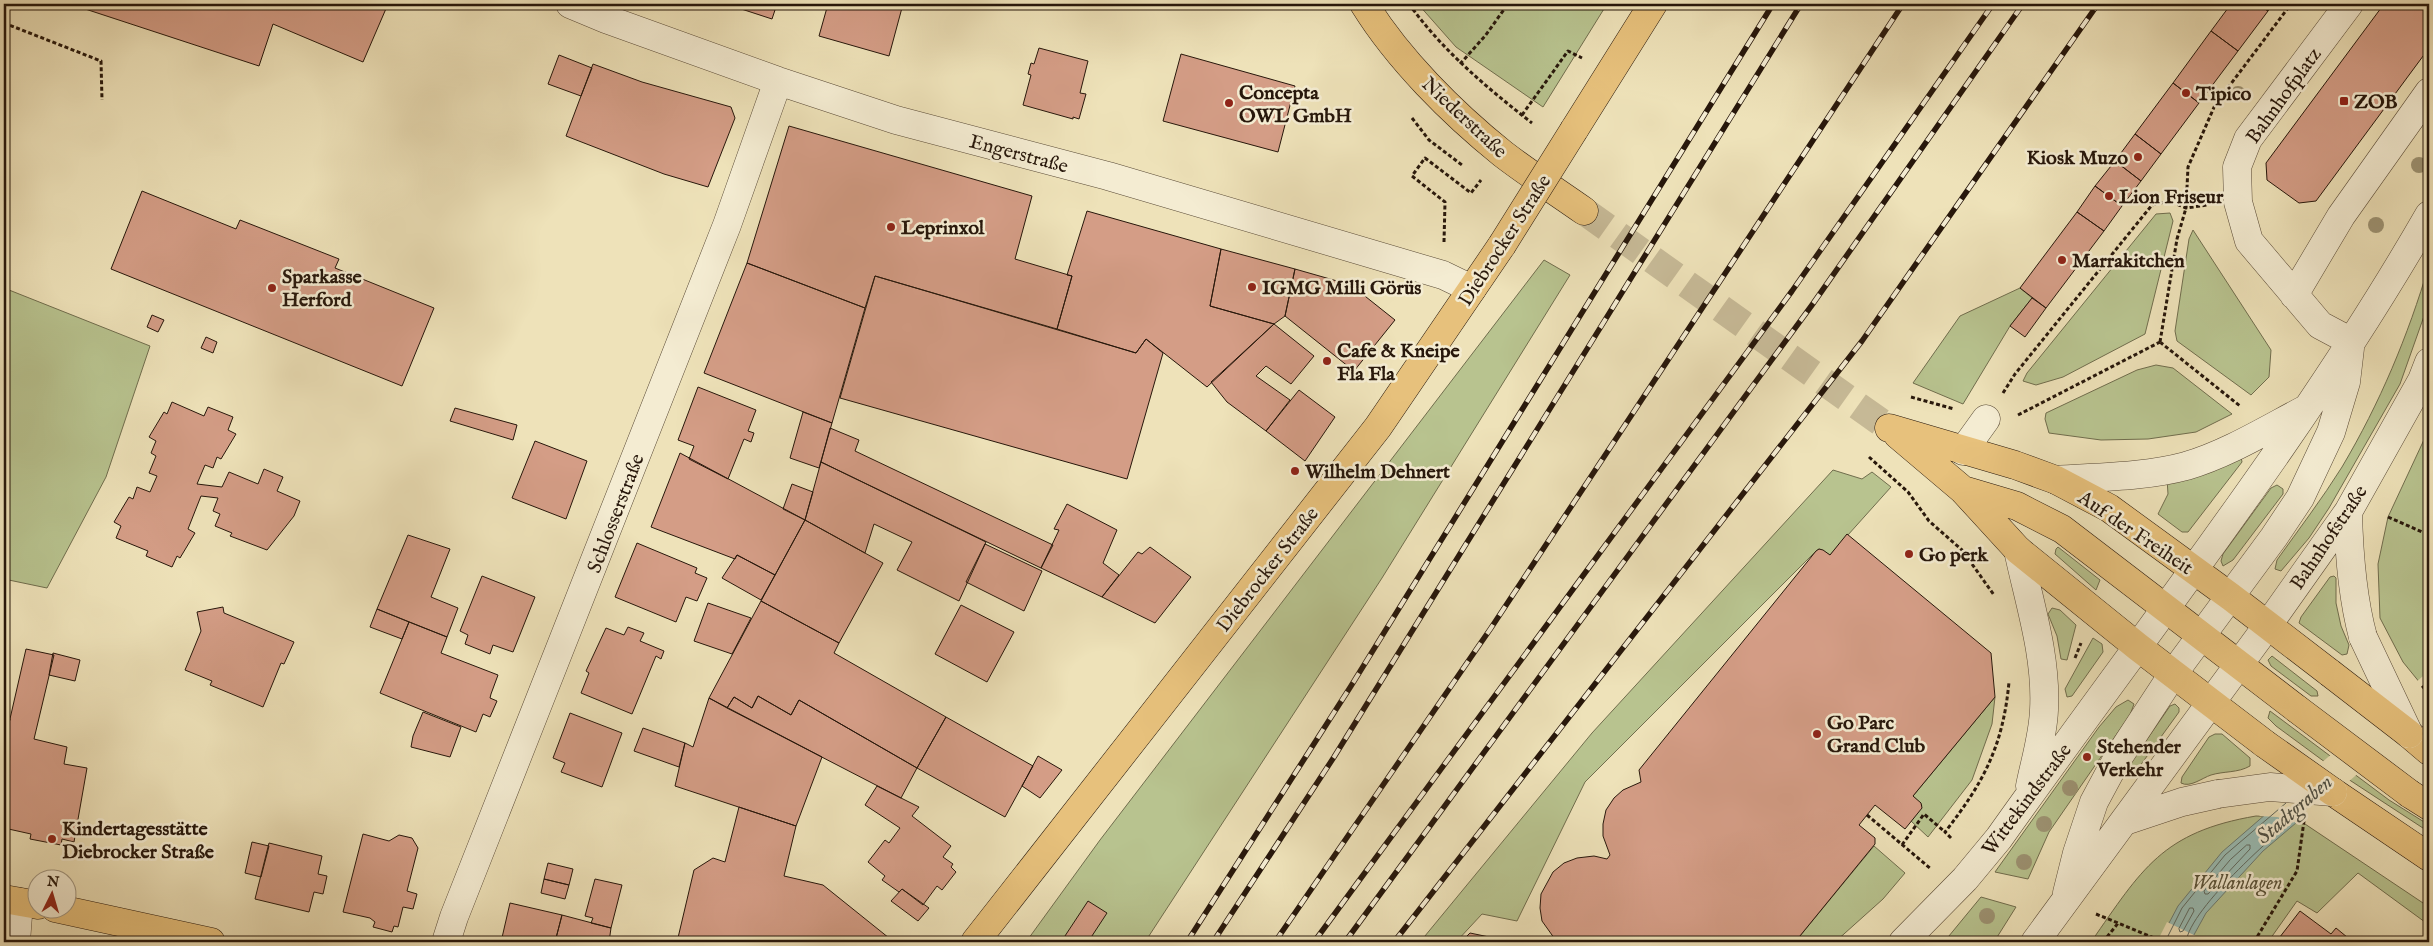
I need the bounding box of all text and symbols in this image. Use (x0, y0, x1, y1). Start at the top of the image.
street label: Bahnhofplatz (2241, 43, 2327, 149)
street label: Niederstraße (1416, 72, 1512, 164)
place label: Concepta OWL GmbH (1239, 81, 1352, 129)
place label: Tipico (2195, 82, 2251, 107)
marker: Tipico (2180, 87, 2192, 99)
place label: ZOB (2354, 90, 2398, 115)
marker: ZOB (2338, 95, 2350, 107)
marker: Concepta OWL GmbH (1223, 97, 1235, 109)
street label: Engerstraße (966, 129, 1071, 180)
place label: Kiosk Muzo (2026, 146, 2128, 171)
marker: Kiosk Muzo (2132, 151, 2144, 163)
street label: Diebrocker Straße (1453, 170, 1557, 311)
place label: Lion Friseur (2119, 185, 2224, 210)
marker: Lion Friseur (2103, 190, 2115, 202)
place label: Leprinxol (901, 216, 985, 241)
marker: Leprinxol (885, 221, 897, 233)
place label: Marrakitchen (2072, 249, 2185, 274)
marker: Marrakitchen (2056, 254, 2068, 266)
place label: Sparkasse Herford (282, 265, 362, 313)
place label: IGMG Milli Görüs (1262, 276, 1421, 301)
marker: IGMG Milli Görüs (1246, 281, 1258, 293)
marker: Sparkasse Herford (266, 282, 278, 294)
place label: Cafe & Kneipe Fla Fla (1337, 339, 1460, 387)
marker: Cafe & Kneipe Fla Fla (1321, 355, 1333, 367)
street label: Schlosserstraße (582, 450, 651, 577)
place label: Wilhelm Dehnert (1304, 460, 1450, 485)
marker: Wilhelm Dehnert (1289, 465, 1301, 477)
street label: Bahnhofstraße (2285, 481, 2373, 595)
street label: Auf der Freiheit (2072, 485, 2198, 581)
street label: Diebrocker Straße (1212, 502, 1325, 637)
place label: Go perk (1919, 543, 1989, 568)
marker: Go perk (1903, 548, 1915, 560)
place label: Go Parc Grand Club (1827, 711, 1926, 759)
marker: Go Parc Grand Club (1811, 728, 1823, 740)
place label: Stehender Verkehr (2096, 735, 2182, 783)
street label: Wittekindstraße (1977, 739, 2078, 861)
marker: Stehender Verkehr (2081, 751, 2093, 763)
water label: Stadtgraben (2251, 769, 2339, 851)
place label: Kindertagesstätte Diebrocker Straße (62, 817, 215, 865)
marker: Kindertagesstätte Diebrocker Straße (46, 833, 58, 845)
north arrow (28, 868, 78, 918)
park label: Wallanlagen (2192, 871, 2282, 897)
text: N (45, 872, 60, 892)

